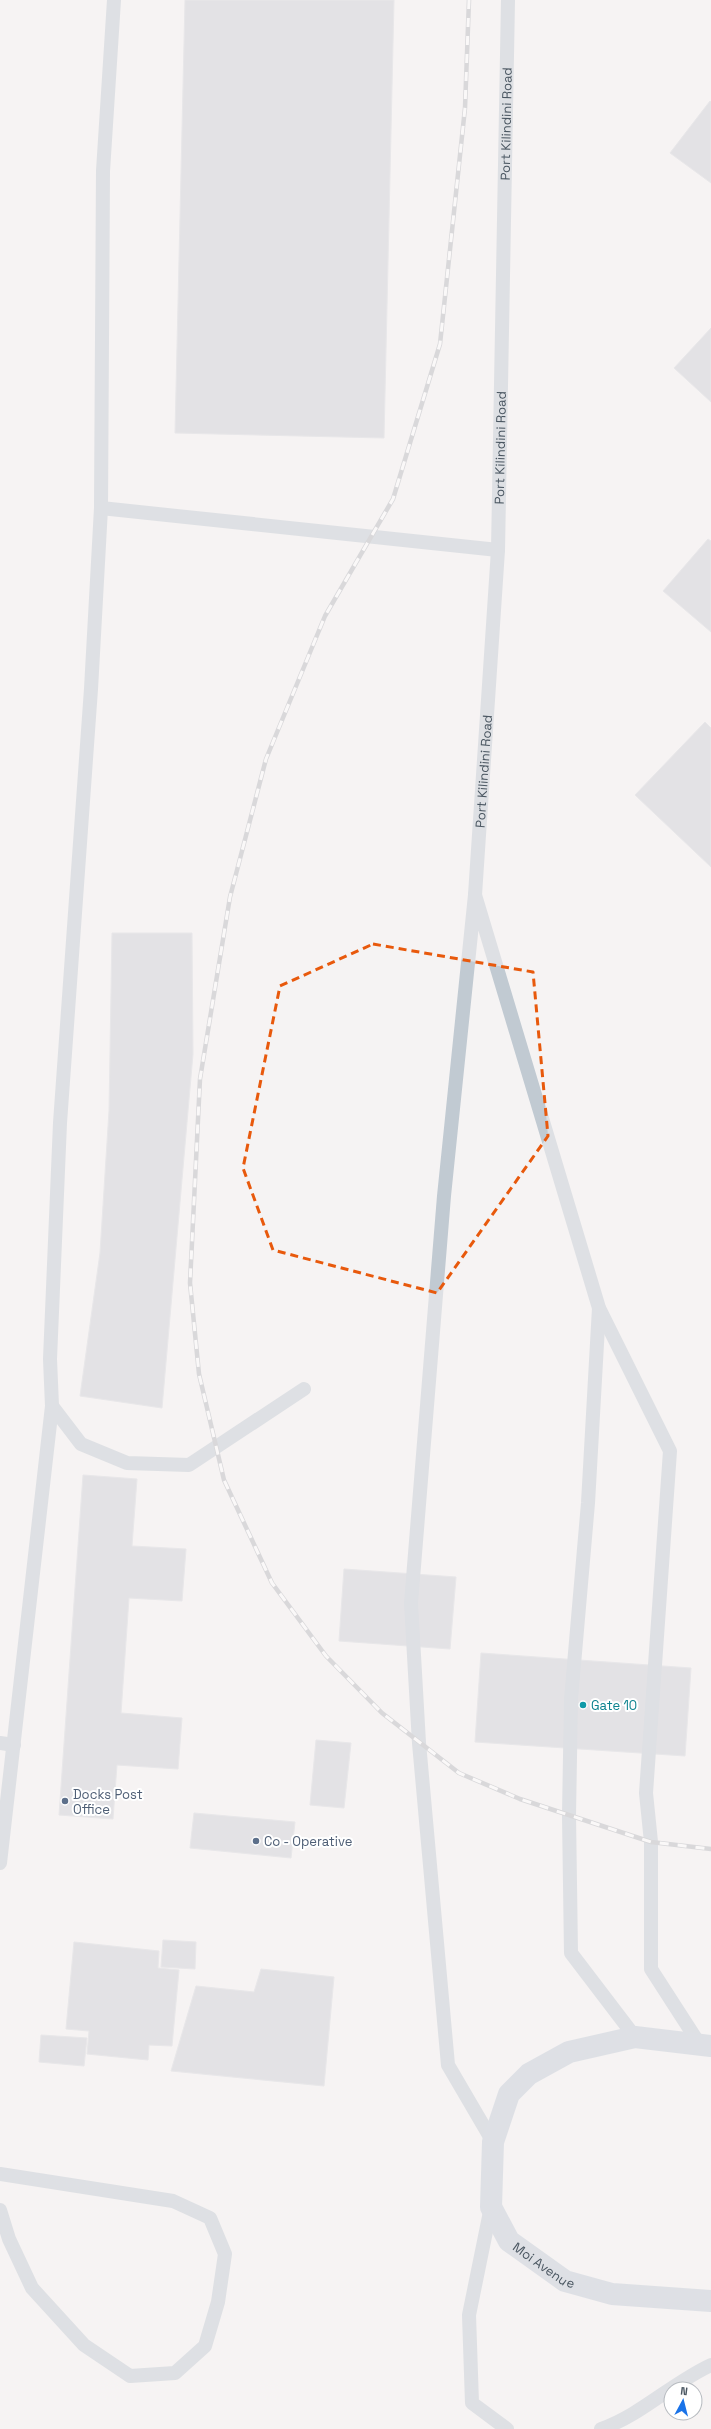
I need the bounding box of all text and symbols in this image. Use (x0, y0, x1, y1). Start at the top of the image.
street label: Port Kilindini Road (497, 67, 516, 181)
street label: Port Kilindini Road (491, 391, 510, 505)
street label: Port Kilindini Road (471, 714, 496, 828)
place label: Gate 10 (591, 1697, 637, 1714)
marker: Gate 10 (578, 1700, 588, 1710)
place label: Docks Post Office (73, 1786, 143, 1818)
marker: Docks Post Office (60, 1796, 70, 1806)
place label: Co - Operative (264, 1833, 352, 1850)
marker: Co - Operative (251, 1836, 261, 1846)
street label: Moi Avenue (509, 2239, 577, 2292)
north arrow (663, 2381, 703, 2421)
text: N (680, 2384, 689, 2398)

